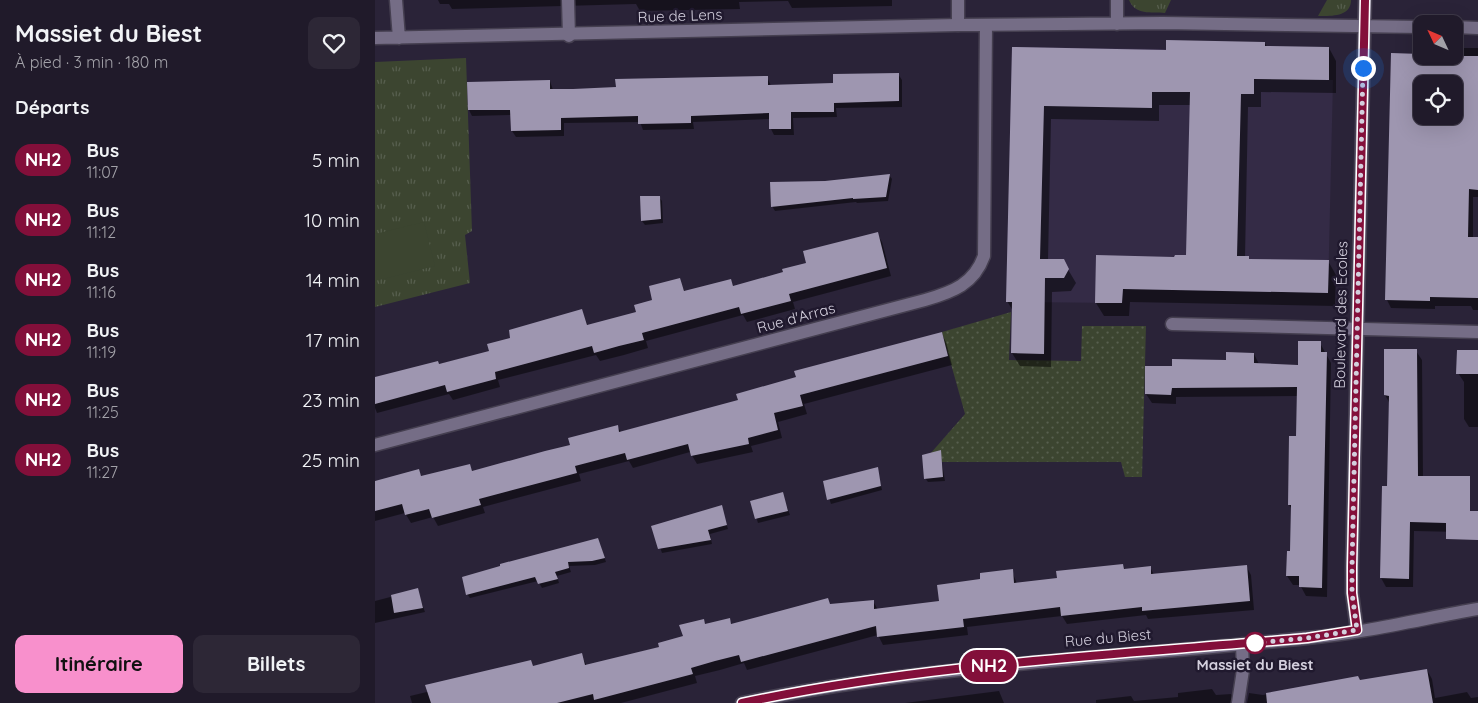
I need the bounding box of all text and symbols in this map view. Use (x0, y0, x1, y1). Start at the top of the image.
street label: Rue de Lens (637, 5, 723, 26)
north arrow (1413, 15, 1463, 65)
map controls (1413, 15, 1463, 125)
button: heart (308, 17, 360, 69)
text: Massiet du Biest (15, 18, 202, 48)
text: À pied · 3 min · 180 m (15, 52, 168, 72)
your location (1351, 56, 1376, 81)
button: locate (1413, 75, 1463, 125)
text: Départs (15, 95, 89, 119)
text: Bus (86, 138, 119, 162)
text: NH2 (25, 148, 61, 171)
text: 5 min (312, 148, 360, 172)
text: 11:07 (86, 162, 118, 182)
text: Bus (86, 198, 119, 222)
text: NH2 (25, 208, 61, 231)
text: 10 min (304, 208, 360, 232)
text: 11:12 (86, 222, 116, 242)
street label: Boulevard des Écoles (1330, 241, 1351, 389)
text: Bus (86, 258, 119, 282)
text: NH2 (25, 268, 61, 291)
text: 14 min (306, 268, 360, 292)
text: 11:16 (86, 282, 116, 302)
street label: Rue d'Arras (755, 298, 837, 337)
text: Bus (86, 318, 119, 342)
text: NH2 (25, 328, 61, 351)
text: 17 min (306, 328, 360, 352)
text: 11:19 (86, 342, 116, 362)
text: Bus (86, 378, 119, 402)
text: NH2 (25, 388, 61, 411)
text: 23 min (302, 388, 360, 412)
text: 11:25 (86, 402, 119, 422)
text: Bus (86, 438, 119, 462)
text: NH2 (25, 448, 61, 471)
text: 25 min (302, 448, 360, 472)
text: 11:27 (86, 462, 118, 482)
street label: Rue du Biest (1064, 624, 1152, 651)
marker: Massiet du Biest (1244, 632, 1266, 654)
button: Itinéraire (15, 635, 183, 693)
button: Billets (193, 635, 360, 693)
line badge: NH2 (960, 650, 1018, 682)
text: NH2 (971, 654, 1007, 677)
place label: Massiet du Biest (1196, 655, 1314, 674)

